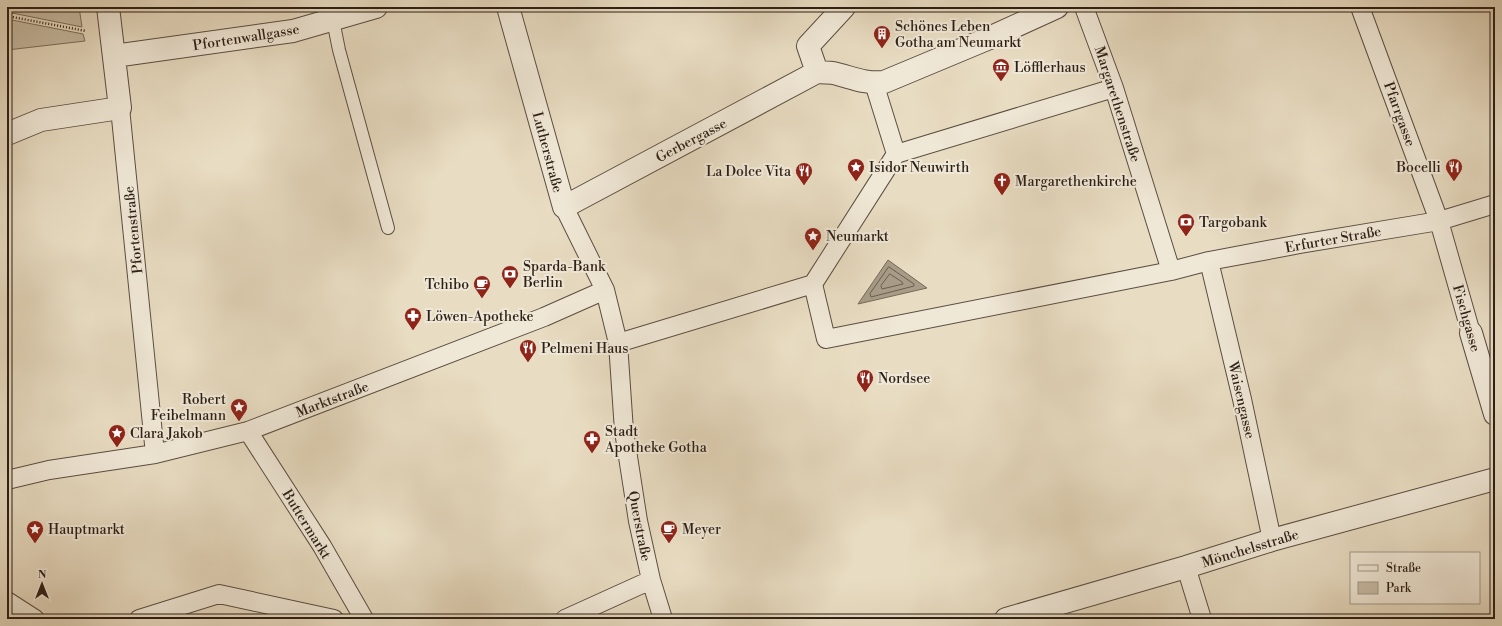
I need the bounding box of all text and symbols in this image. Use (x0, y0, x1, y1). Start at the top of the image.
place label: Schönes Leben Gotha am Neumarkt (895, 18, 1022, 52)
street label: Pfortenwallgasse (192, 21, 301, 55)
building icon: Schönes Leben Gotha am Neumarkt (872, 24, 892, 49)
street label: Margarethenstraße (1090, 44, 1144, 165)
museum icon: Löfflerhaus (991, 57, 1011, 82)
place label: Löfflerhaus (1014, 59, 1086, 77)
street label: Pfarrgasse (1379, 79, 1419, 149)
street label: Lutherstraße (528, 110, 566, 195)
street label: Gerbergasse (653, 115, 730, 167)
place icon: Isidor Neuwirth (846, 157, 866, 182)
restaurant icon: Bocelli (1444, 157, 1464, 182)
place label: Isidor Neuwirth (869, 159, 970, 177)
place label: Bocelli (1395, 159, 1441, 177)
restaurant icon: La Dolce Vita (794, 161, 814, 186)
place label: La Dolce Vita (706, 163, 792, 181)
church icon: Margarethenkirche (992, 171, 1012, 196)
place label: Margarethenkirche (1015, 173, 1137, 191)
street label: Pfortenstraße (120, 185, 148, 275)
bank icon: Targobank (1176, 212, 1196, 237)
place label: Targobank (1199, 214, 1268, 232)
street label: Erfurter Straße (1284, 223, 1383, 257)
place icon: Neumarkt (803, 226, 823, 251)
place label: Neumarkt (826, 228, 889, 246)
place label: Sparda-Bank Berlin (522, 258, 606, 292)
bank icon: Sparda-Bank Berlin (500, 264, 520, 289)
cafe icon: Tchibo (472, 274, 492, 299)
place label: Tchibo (425, 276, 469, 294)
street label: Fischgasse (1448, 283, 1484, 354)
pharmacy icon: Löwen-Apotheke (403, 306, 423, 331)
place label: Löwen-Apotheke (426, 308, 534, 326)
restaurant icon: Pelmeni Haus (518, 338, 538, 363)
place label: Pelmeni Haus (541, 340, 629, 358)
street label: Waisengasse (1223, 359, 1259, 441)
restaurant icon: Nordsee (855, 368, 875, 393)
place label: Nordsee (878, 370, 930, 388)
street label: Marktstraße (293, 378, 371, 422)
place label: Robert Feibelmann (151, 391, 227, 425)
place icon: Robert Feibelmann (229, 397, 249, 422)
place icon: Clara Jakob (107, 423, 127, 448)
place label: Stadt Apotheke Gotha (604, 423, 708, 457)
place label: Clara Jakob (130, 425, 203, 443)
pharmacy icon: Stadt Apotheke Gotha (582, 429, 602, 454)
street label: Buttermarkt (277, 486, 335, 563)
street label: Querstraße (623, 490, 655, 563)
place icon: Hauptmarkt (25, 519, 45, 544)
cafe icon: Meyer (659, 519, 679, 544)
place label: Hauptmarkt (48, 521, 125, 539)
place label: Meyer (682, 521, 721, 539)
street label: Mönchelsstraße (1200, 526, 1301, 572)
legend (1350, 552, 1480, 604)
text: Straße (1386, 561, 1421, 576)
north arrow (22, 564, 62, 604)
text: N (38, 568, 47, 582)
text: Park (1386, 581, 1412, 596)

